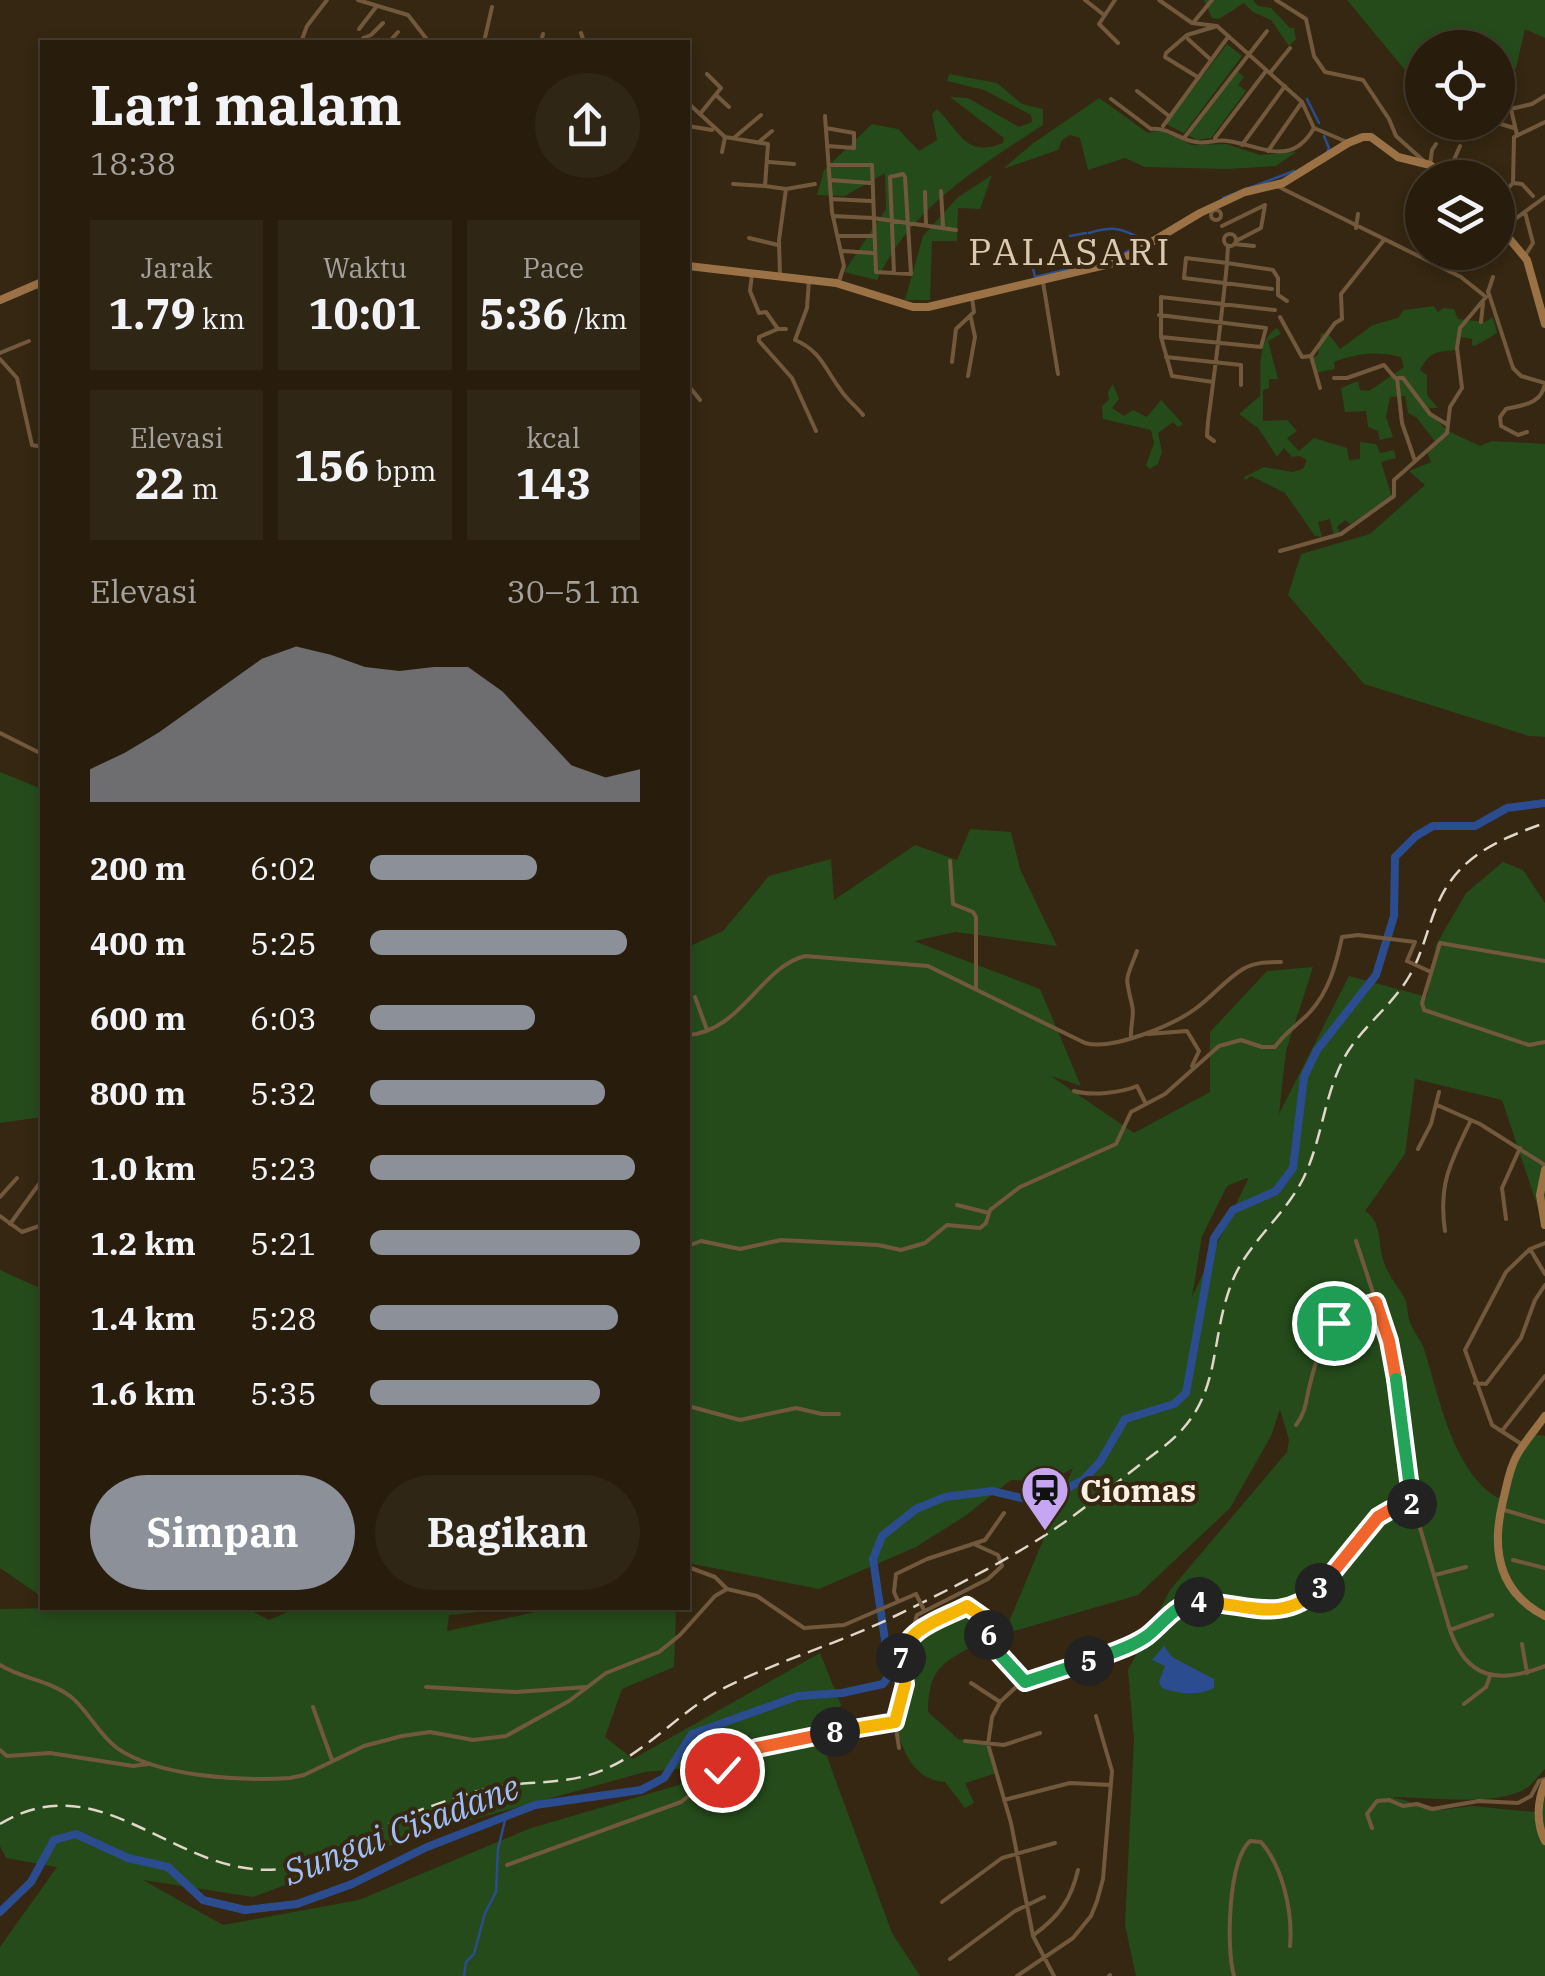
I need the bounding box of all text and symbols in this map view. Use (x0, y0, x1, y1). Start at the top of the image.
map controls (1405, 30, 1515, 270)
button: locate (1405, 30, 1515, 140)
text: Lari malam (90, 69, 402, 140)
button: share (535, 73, 640, 178)
text: 18:38 (90, 142, 176, 184)
button: layers (1405, 160, 1515, 270)
district label: PALASARI (968, 226, 1172, 275)
text: Jarak (141, 249, 213, 286)
text: Waktu (323, 249, 407, 286)
text: Pace (523, 249, 584, 286)
text: 1.79 (108, 286, 196, 341)
text: 10:01 (308, 286, 422, 341)
text: 5:36 (479, 286, 568, 341)
text: km (196, 300, 245, 337)
text: /km (568, 300, 627, 337)
text: Elevasi (130, 419, 224, 456)
text: kcal (526, 419, 580, 456)
text: 156 (294, 438, 369, 493)
text: bpm (369, 452, 436, 489)
text: 22 (135, 456, 185, 511)
text: 143 (516, 456, 591, 511)
text: m (185, 470, 218, 507)
text: Elevasi (90, 570, 197, 612)
text: 30–51 m (506, 570, 640, 612)
text: 200 m (90, 847, 186, 889)
text: 6:02 (250, 847, 317, 889)
text: 400 m (90, 922, 186, 964)
text: 5:25 (250, 922, 317, 964)
text: 600 m (90, 997, 186, 1039)
text: 6:03 (250, 997, 317, 1039)
text: 800 m (90, 1072, 186, 1114)
text: 5:32 (250, 1072, 317, 1114)
text: 1.0 km (90, 1147, 196, 1189)
text: 5:23 (250, 1147, 317, 1189)
text: 1.2 km (90, 1222, 196, 1264)
text: 5:21 (250, 1222, 317, 1264)
pin (1292, 1281, 1377, 1366)
icon: arrive (1307, 1296, 1362, 1351)
text: 1.4 km (90, 1297, 196, 1339)
text: 5:28 (250, 1297, 317, 1339)
text: 1.6 km (90, 1372, 196, 1414)
text: 5:35 (250, 1372, 317, 1414)
station icon: Ciomas (1019, 1464, 1071, 1532)
place label: Ciomas (1080, 1469, 1196, 1511)
button: Simpan (90, 1475, 355, 1590)
button: Bagikan (375, 1475, 640, 1590)
pin: 2 (1387, 1479, 1437, 1529)
text: 2 (1404, 1485, 1420, 1522)
pin: 3 (1295, 1563, 1345, 1613)
text: 3 (1312, 1569, 1328, 1606)
pin: 4 (1174, 1577, 1224, 1627)
text: 4 (1191, 1583, 1207, 1620)
pin: 6 (964, 1610, 1014, 1660)
text: 6 (981, 1616, 997, 1653)
pin: 7 (876, 1633, 926, 1683)
pin: 5 (1064, 1636, 1114, 1686)
text: 7 (893, 1639, 909, 1676)
text: 5 (1081, 1642, 1097, 1679)
pin: 8 (810, 1707, 860, 1757)
text: 8 (827, 1713, 843, 1750)
pin (680, 1728, 765, 1813)
icon: check (695, 1743, 750, 1798)
water label: Sungai Cisadane (276, 1763, 526, 1895)

